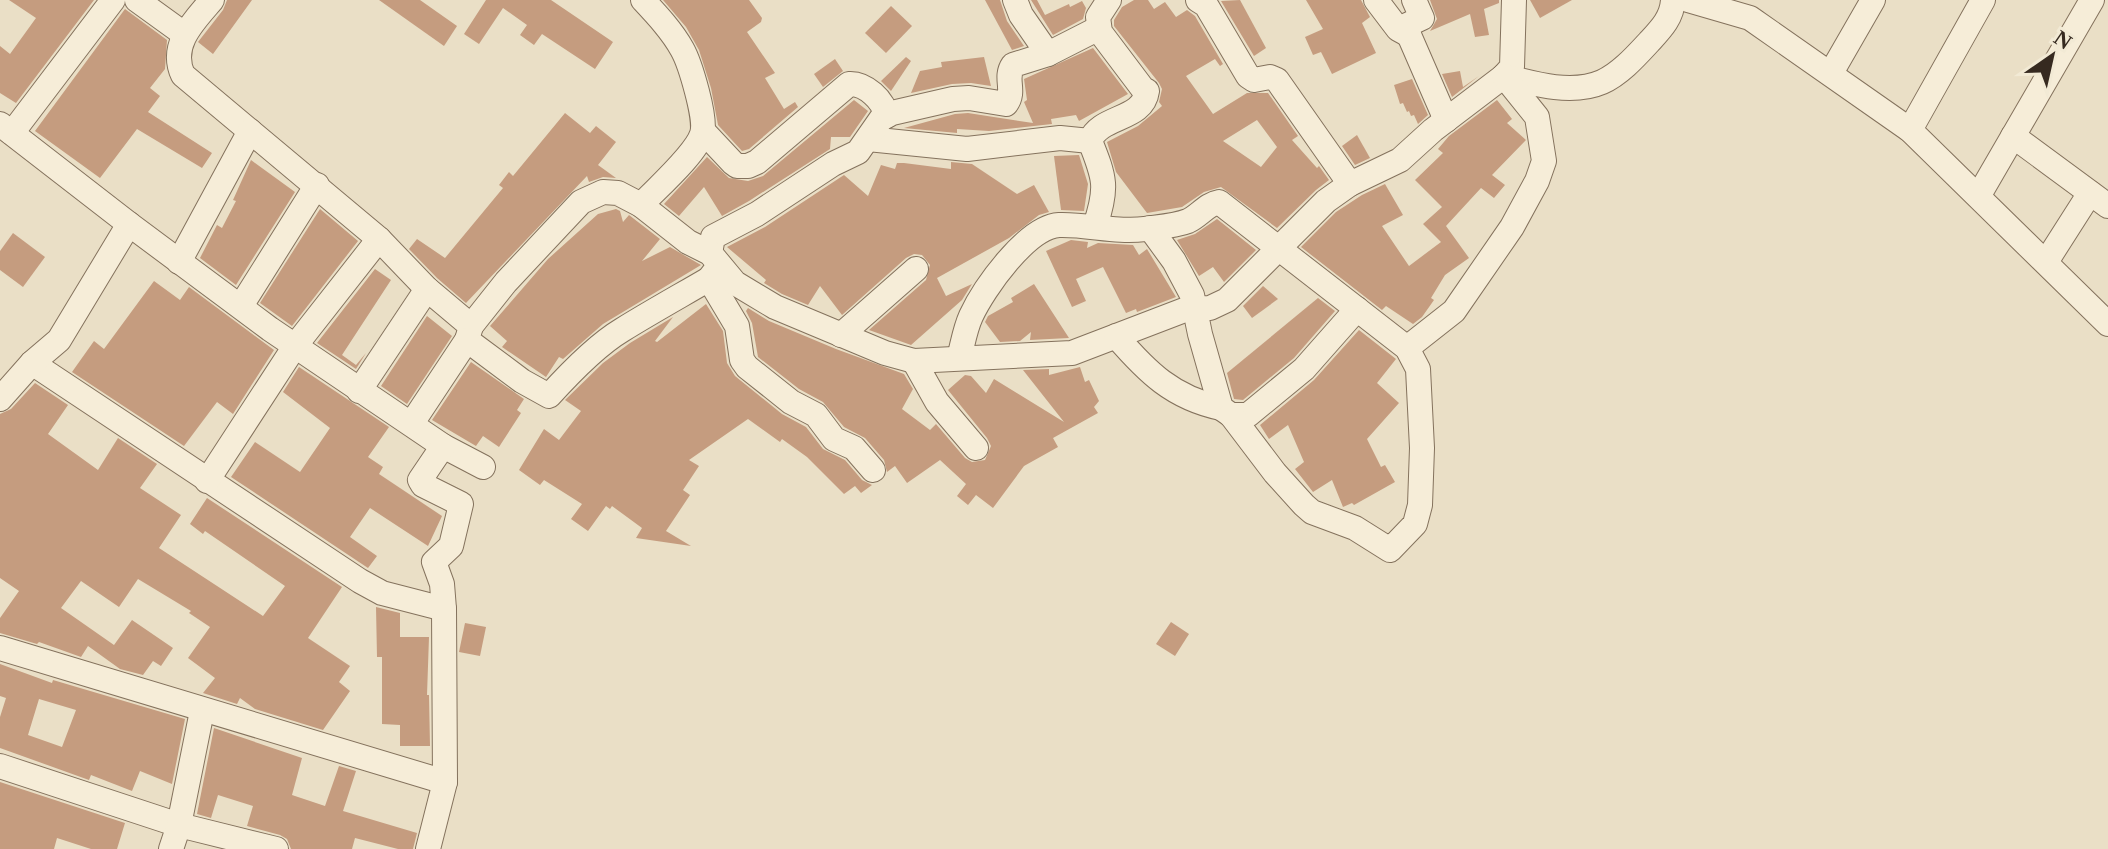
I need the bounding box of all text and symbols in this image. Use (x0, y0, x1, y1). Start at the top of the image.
north arrow (2012, 16, 2092, 96)
text: N (2049, 25, 2077, 55)

